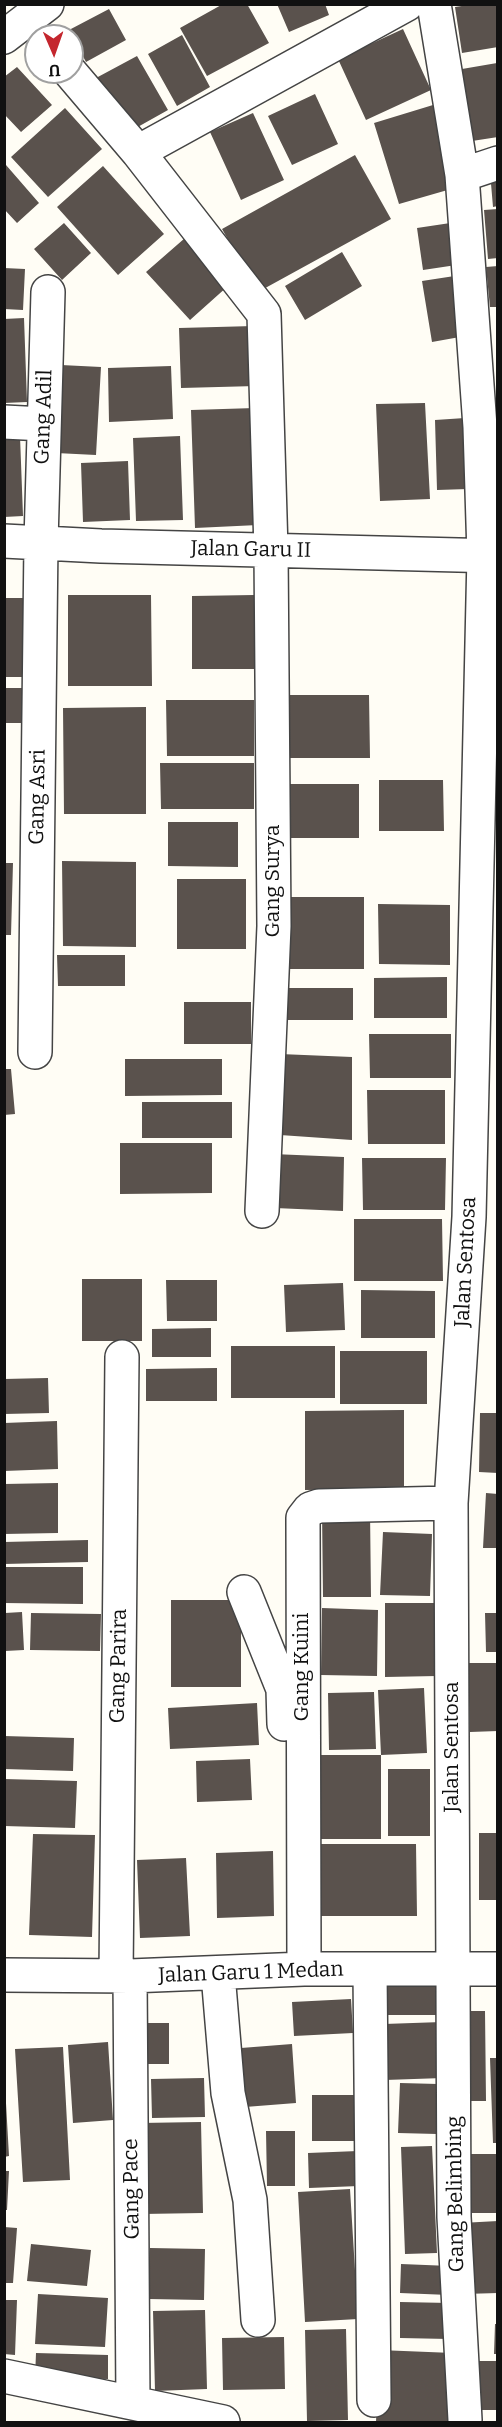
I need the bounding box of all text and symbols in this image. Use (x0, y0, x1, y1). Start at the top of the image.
north arrow (24, 24, 84, 84)
text: U (48, 61, 61, 80)
street label: Gang Adil (30, 369, 58, 465)
street label: Jalan Garu II (190, 536, 312, 564)
street label: Gang Asri (25, 749, 51, 845)
street label: Gang Surya (260, 825, 286, 937)
street label: Jalan Sentosa (450, 1196, 482, 1328)
street label: Gang Parira (105, 1608, 133, 1724)
street label: Gang Kuini (289, 1613, 315, 1721)
street label: Jalan Sentosa (439, 1682, 465, 1812)
street label: Jalan Garu 1 Medan (158, 1957, 344, 1989)
street label: Gang Belimbing (442, 2116, 470, 2272)
street label: Gang Pace (119, 2138, 145, 2240)

